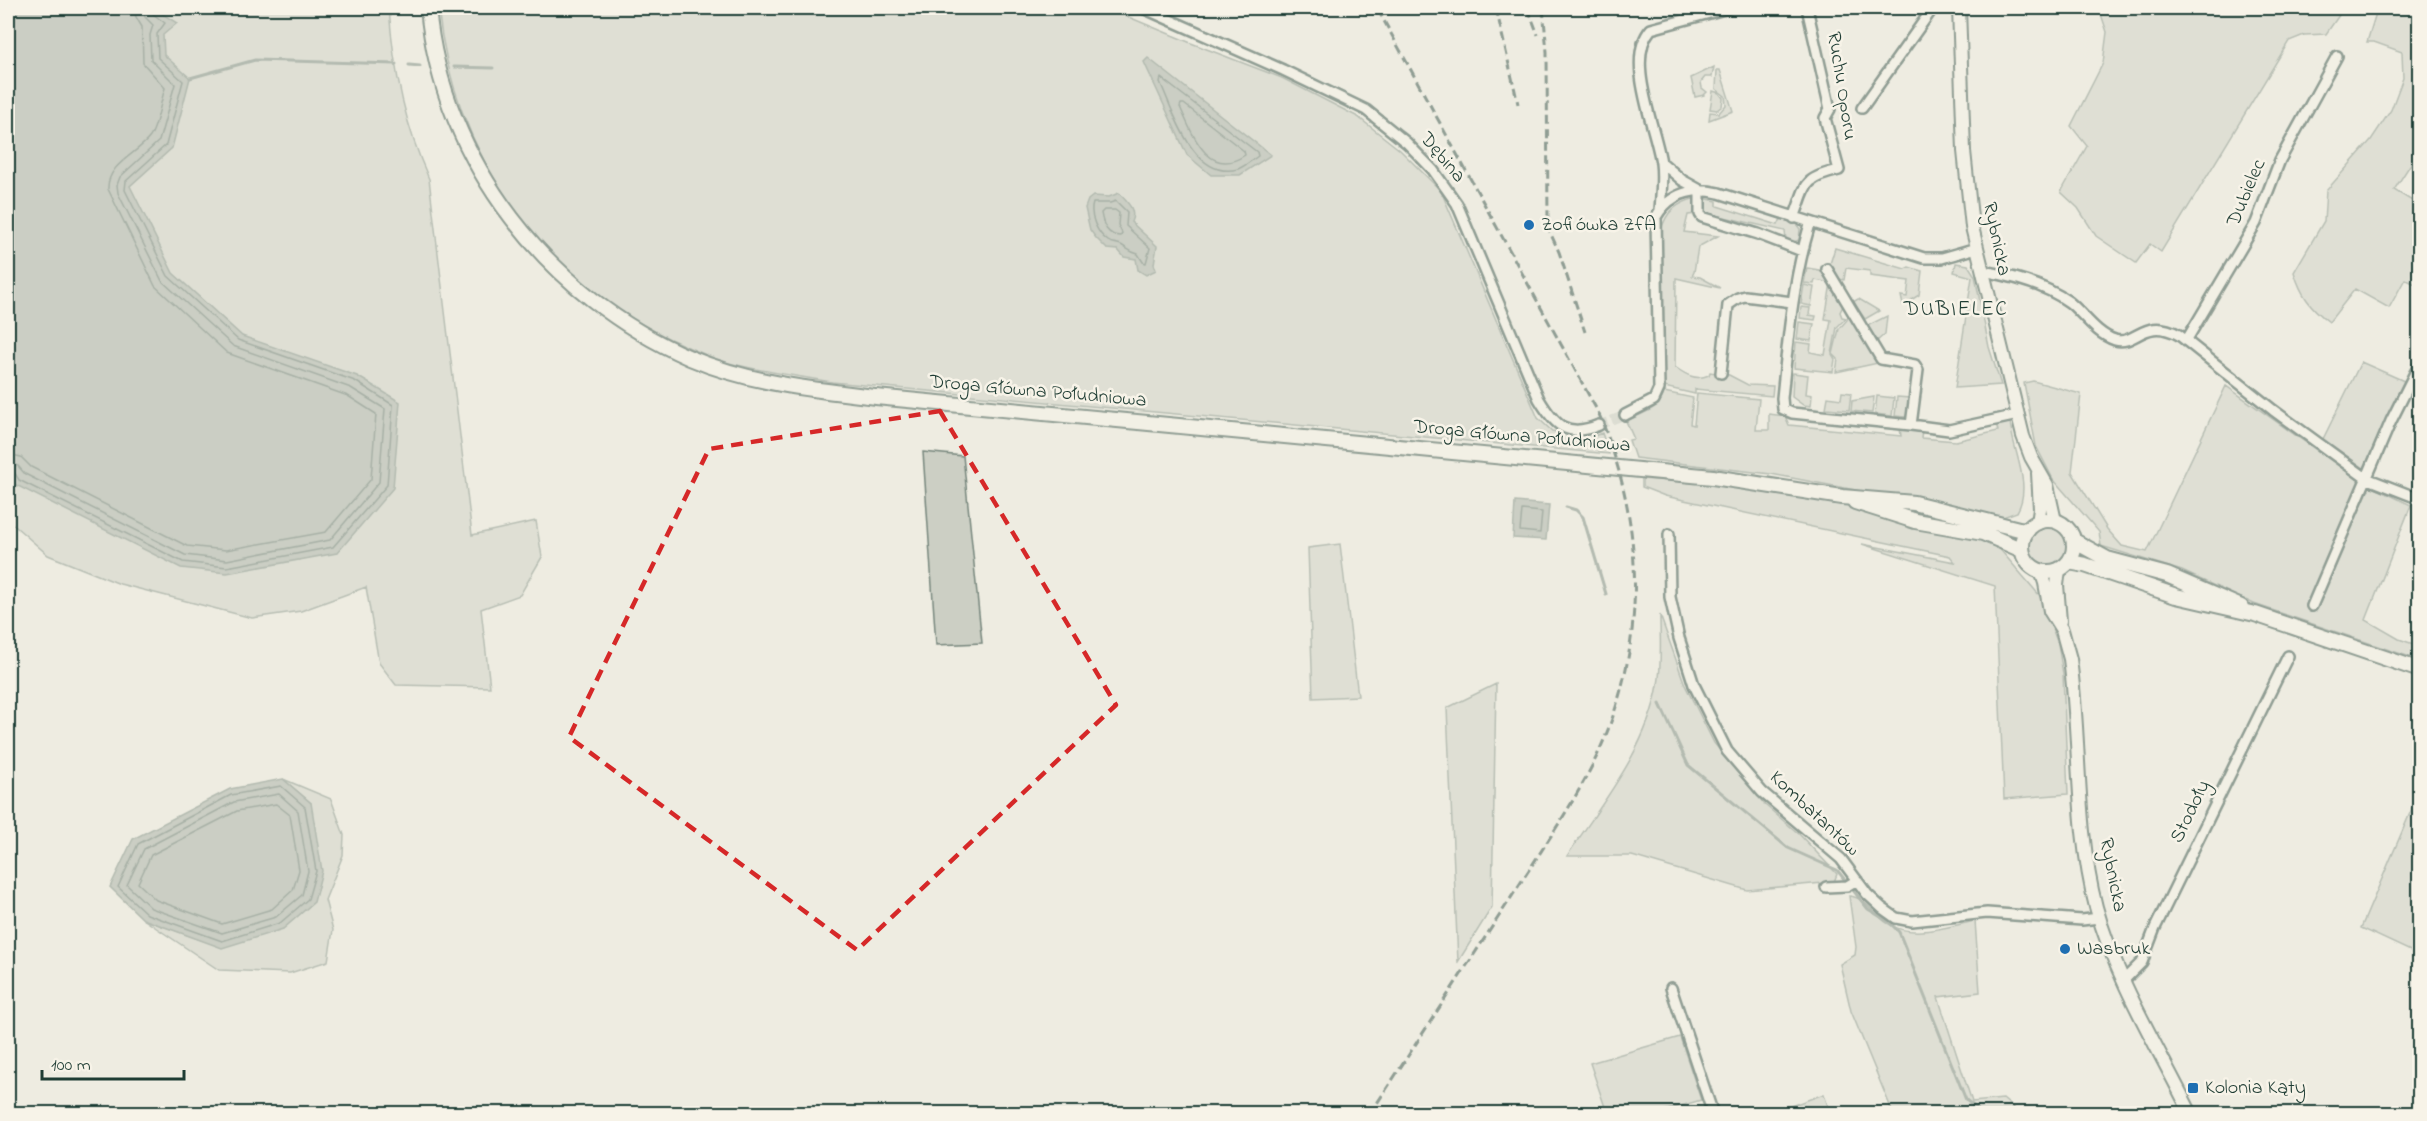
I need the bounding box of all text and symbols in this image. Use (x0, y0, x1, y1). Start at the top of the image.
street label: Ruchu Oporu (1818, 30, 1864, 142)
street label: Dębina (1411, 126, 1472, 190)
street label: Dubielec (2220, 155, 2274, 232)
street label: Rybnicka (1974, 199, 2018, 279)
place label: Zofiówka ZfA (1541, 211, 1656, 240)
marker: Zofiówka ZfA (1522, 218, 1536, 232)
district label: DUBIELEC (1903, 295, 2008, 325)
street label: Droga Główna Południowa (927, 368, 1148, 417)
street label: Droga Główna Południowa (1411, 413, 1632, 462)
street label: Kombatantów (1762, 764, 1866, 864)
street label: Stodoły (2163, 776, 2219, 848)
street label: Rybnicka (2091, 836, 2133, 914)
place label: Wasbruk (2077, 935, 2151, 964)
marker: Wasbruk (2058, 942, 2072, 956)
scale bar (42, 1043, 184, 1081)
text: 100 m (51, 1053, 91, 1079)
place label: Kolonia Kąty (2205, 1074, 2306, 1103)
marker: Kolonia Kąty (2186, 1081, 2200, 1095)

